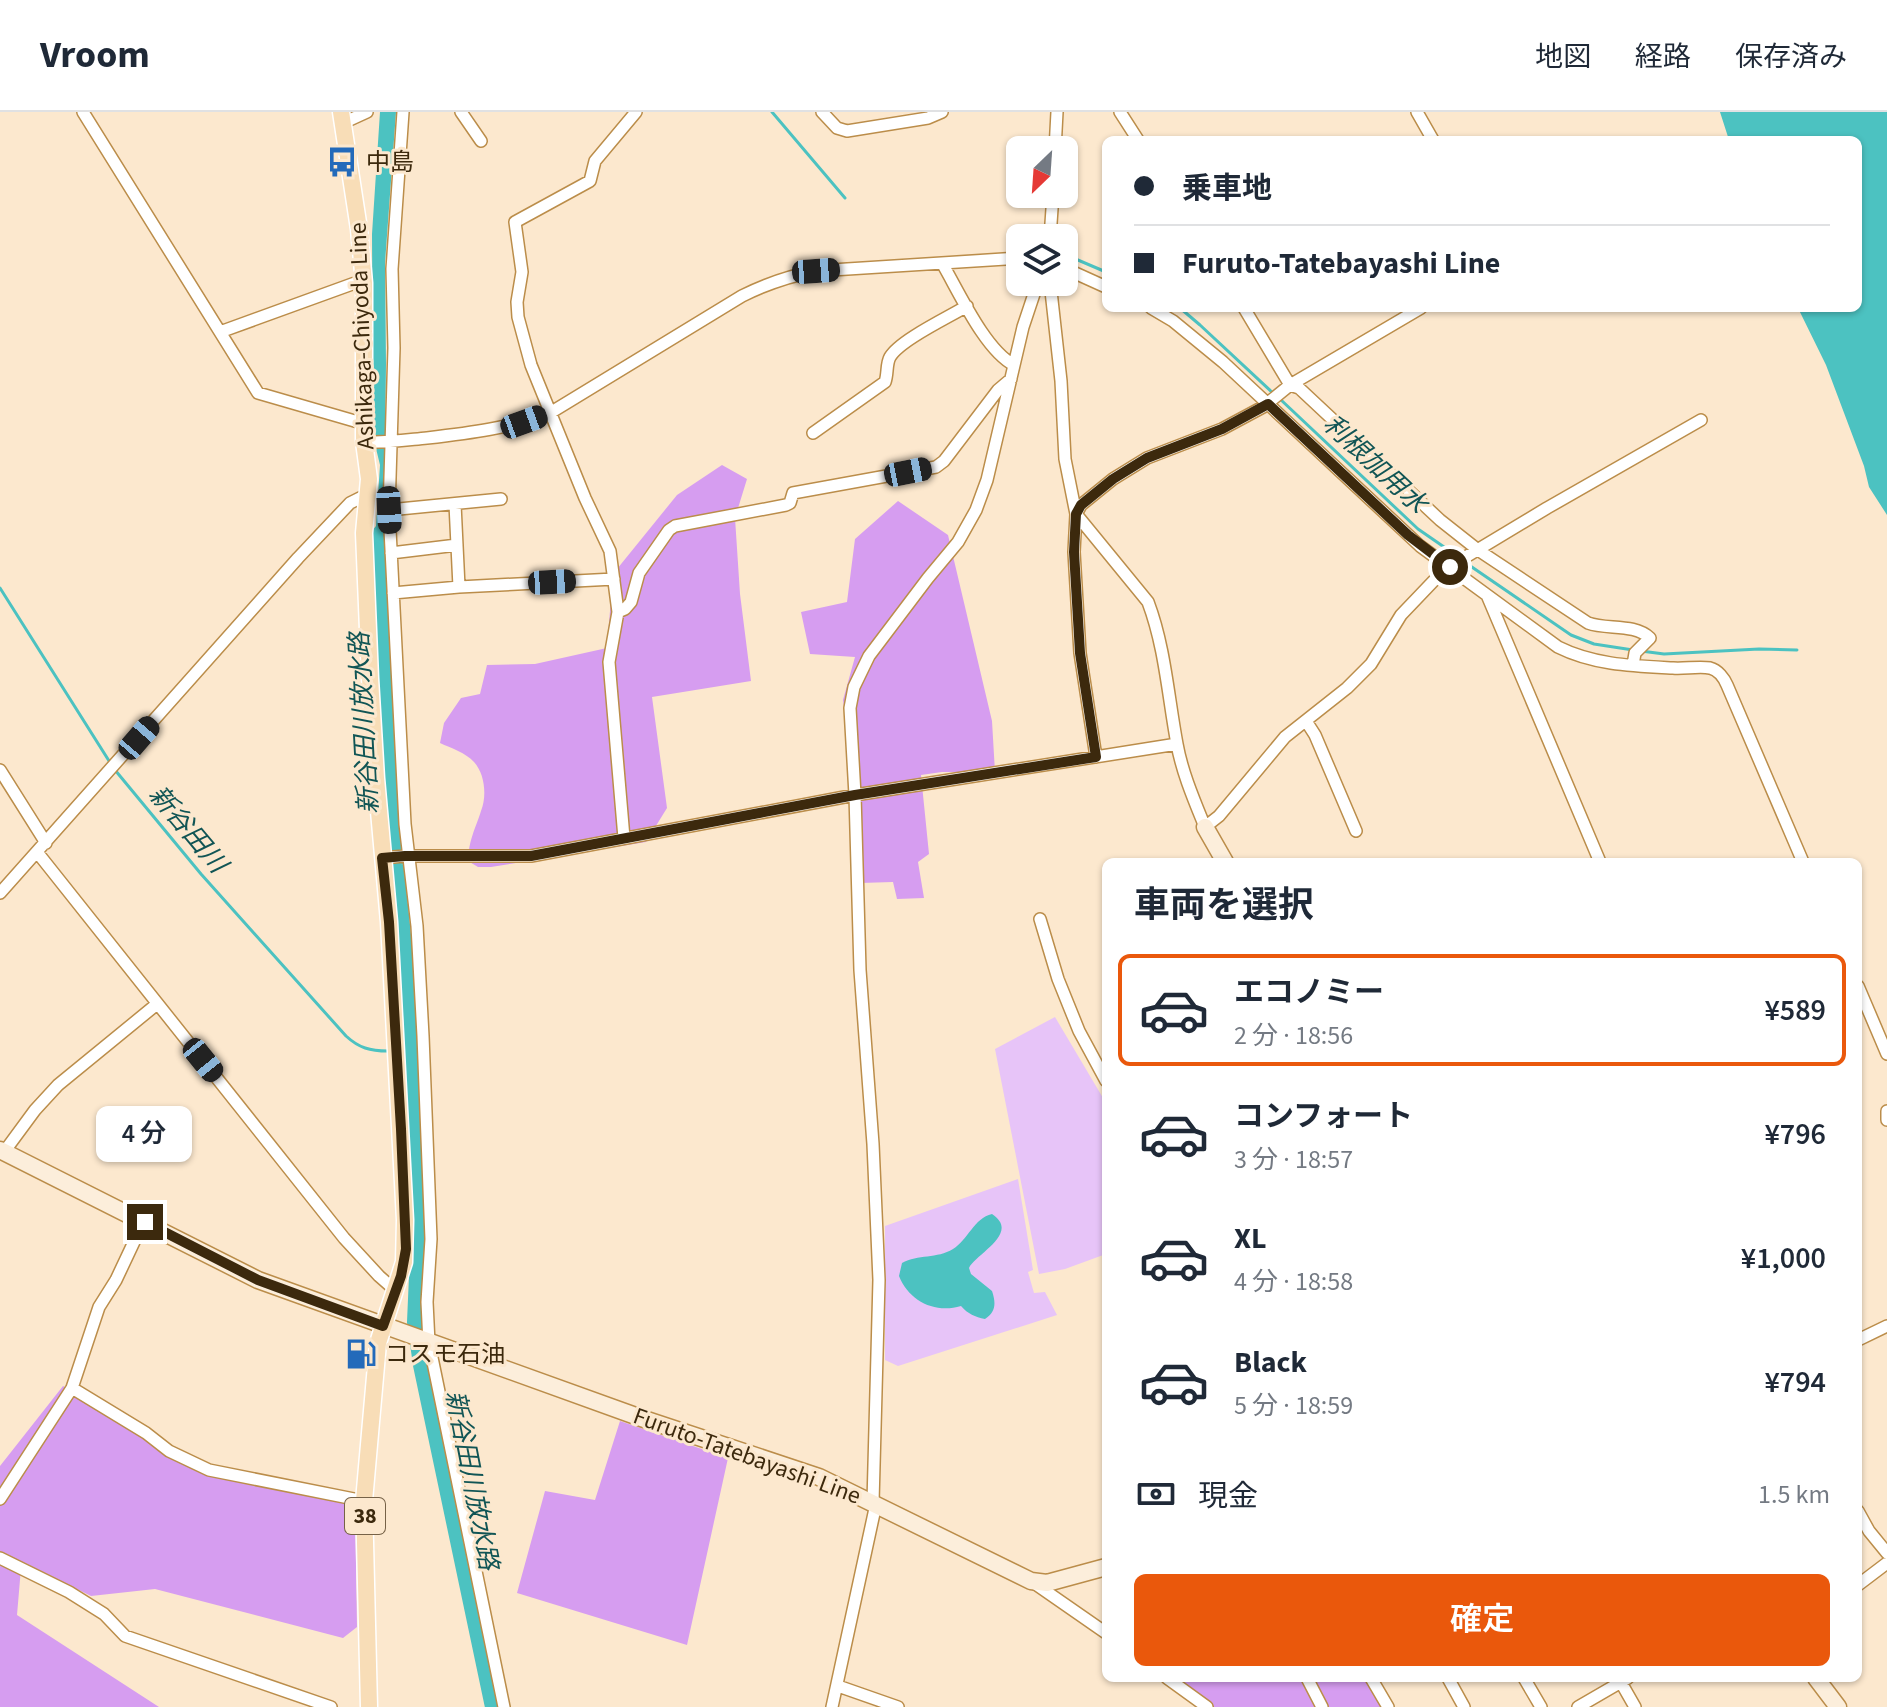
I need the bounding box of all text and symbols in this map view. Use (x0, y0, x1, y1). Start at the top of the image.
text: Vroom (40, 28, 150, 82)
text: 地図 (1535, 37, 1591, 77)
text: 経路 (1635, 37, 1691, 77)
text: 保存済み (1735, 37, 1847, 77)
north arrow (1006, 136, 1078, 208)
map controls (1006, 136, 1078, 296)
bus stop icon: 中島 (325, 145, 359, 179)
place label: 中島 (366, 145, 414, 180)
text: 乗車地 (1182, 167, 1272, 210)
street label: Ashikaga-Chiyoda Line (341, 222, 383, 450)
button: layers (1006, 224, 1078, 296)
text: Furuto-Tatebayashi Line (1182, 242, 1500, 285)
car (791, 257, 841, 285)
car (497, 403, 551, 441)
water label: 利根加用水 (1315, 406, 1437, 524)
car (882, 456, 934, 488)
car (376, 485, 402, 535)
route start (1432, 549, 1468, 585)
car (527, 569, 577, 595)
water label: 新谷田川放水路 (341, 629, 387, 815)
car (114, 712, 164, 764)
water label: 新谷田川 (140, 777, 238, 883)
text: 車両を選択 (1134, 880, 1314, 931)
text: エコノミー (1234, 971, 1384, 1014)
icon: car (1138, 974, 1210, 1046)
text: ¥589 (1764, 989, 1826, 1032)
text: 2 分 · 18:56 (1234, 1017, 1353, 1054)
car (179, 1034, 227, 1086)
text: コンフォート (1234, 1095, 1413, 1138)
icon: car (1138, 1098, 1210, 1170)
callout: 4 分 (97, 1106, 193, 1162)
text: ¥796 (1764, 1113, 1826, 1156)
text: 4 分 (122, 1115, 166, 1152)
text: 3 分 · 18:57 (1234, 1141, 1353, 1178)
route end (127, 1204, 163, 1240)
text: XL (1234, 1217, 1267, 1260)
icon: car (1138, 1222, 1210, 1294)
text: ¥1,000 (1741, 1237, 1826, 1280)
text: 4 分 · 18:58 (1234, 1263, 1353, 1300)
fuel station icon: コスモ石油 (344, 1337, 378, 1371)
place label: コスモ石油 (385, 1337, 505, 1372)
text: Black (1234, 1341, 1307, 1384)
icon: car (1138, 1346, 1210, 1418)
text: ¥794 (1764, 1361, 1826, 1404)
water label: 新谷田川放水路 (436, 1387, 508, 1575)
text: 5 分 · 18:59 (1234, 1387, 1353, 1424)
street label: Furuto-Tatebayashi Line (628, 1399, 866, 1513)
icon: cash (1134, 1472, 1178, 1516)
text: 現金 (1198, 1475, 1258, 1518)
text: 1.5 km (1758, 1476, 1830, 1513)
road number: 38 (345, 1498, 385, 1534)
button: 確定 (1134, 1574, 1830, 1666)

